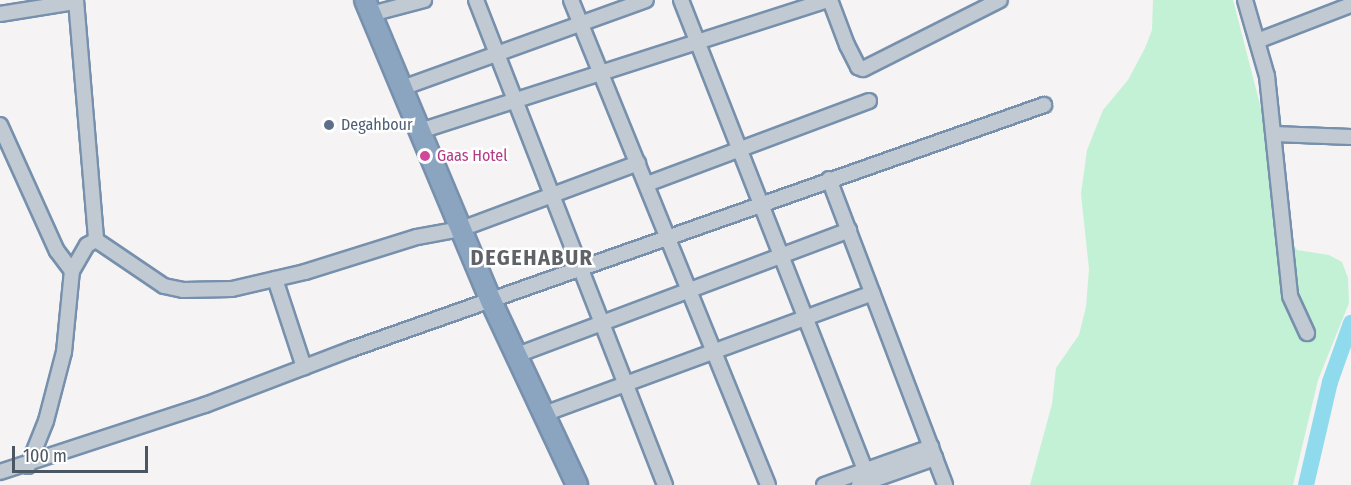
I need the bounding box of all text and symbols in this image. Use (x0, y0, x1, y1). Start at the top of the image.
place label: Degahbour (341, 115, 413, 135)
marker: Degahbour (322, 118, 336, 132)
place label: Gaas Hotel (437, 146, 507, 166)
marker: Gaas Hotel (418, 149, 432, 163)
district label: DEGEHABUR (471, 245, 593, 271)
scale bar (15, 434, 152, 472)
text: 100 m (23, 445, 67, 467)

